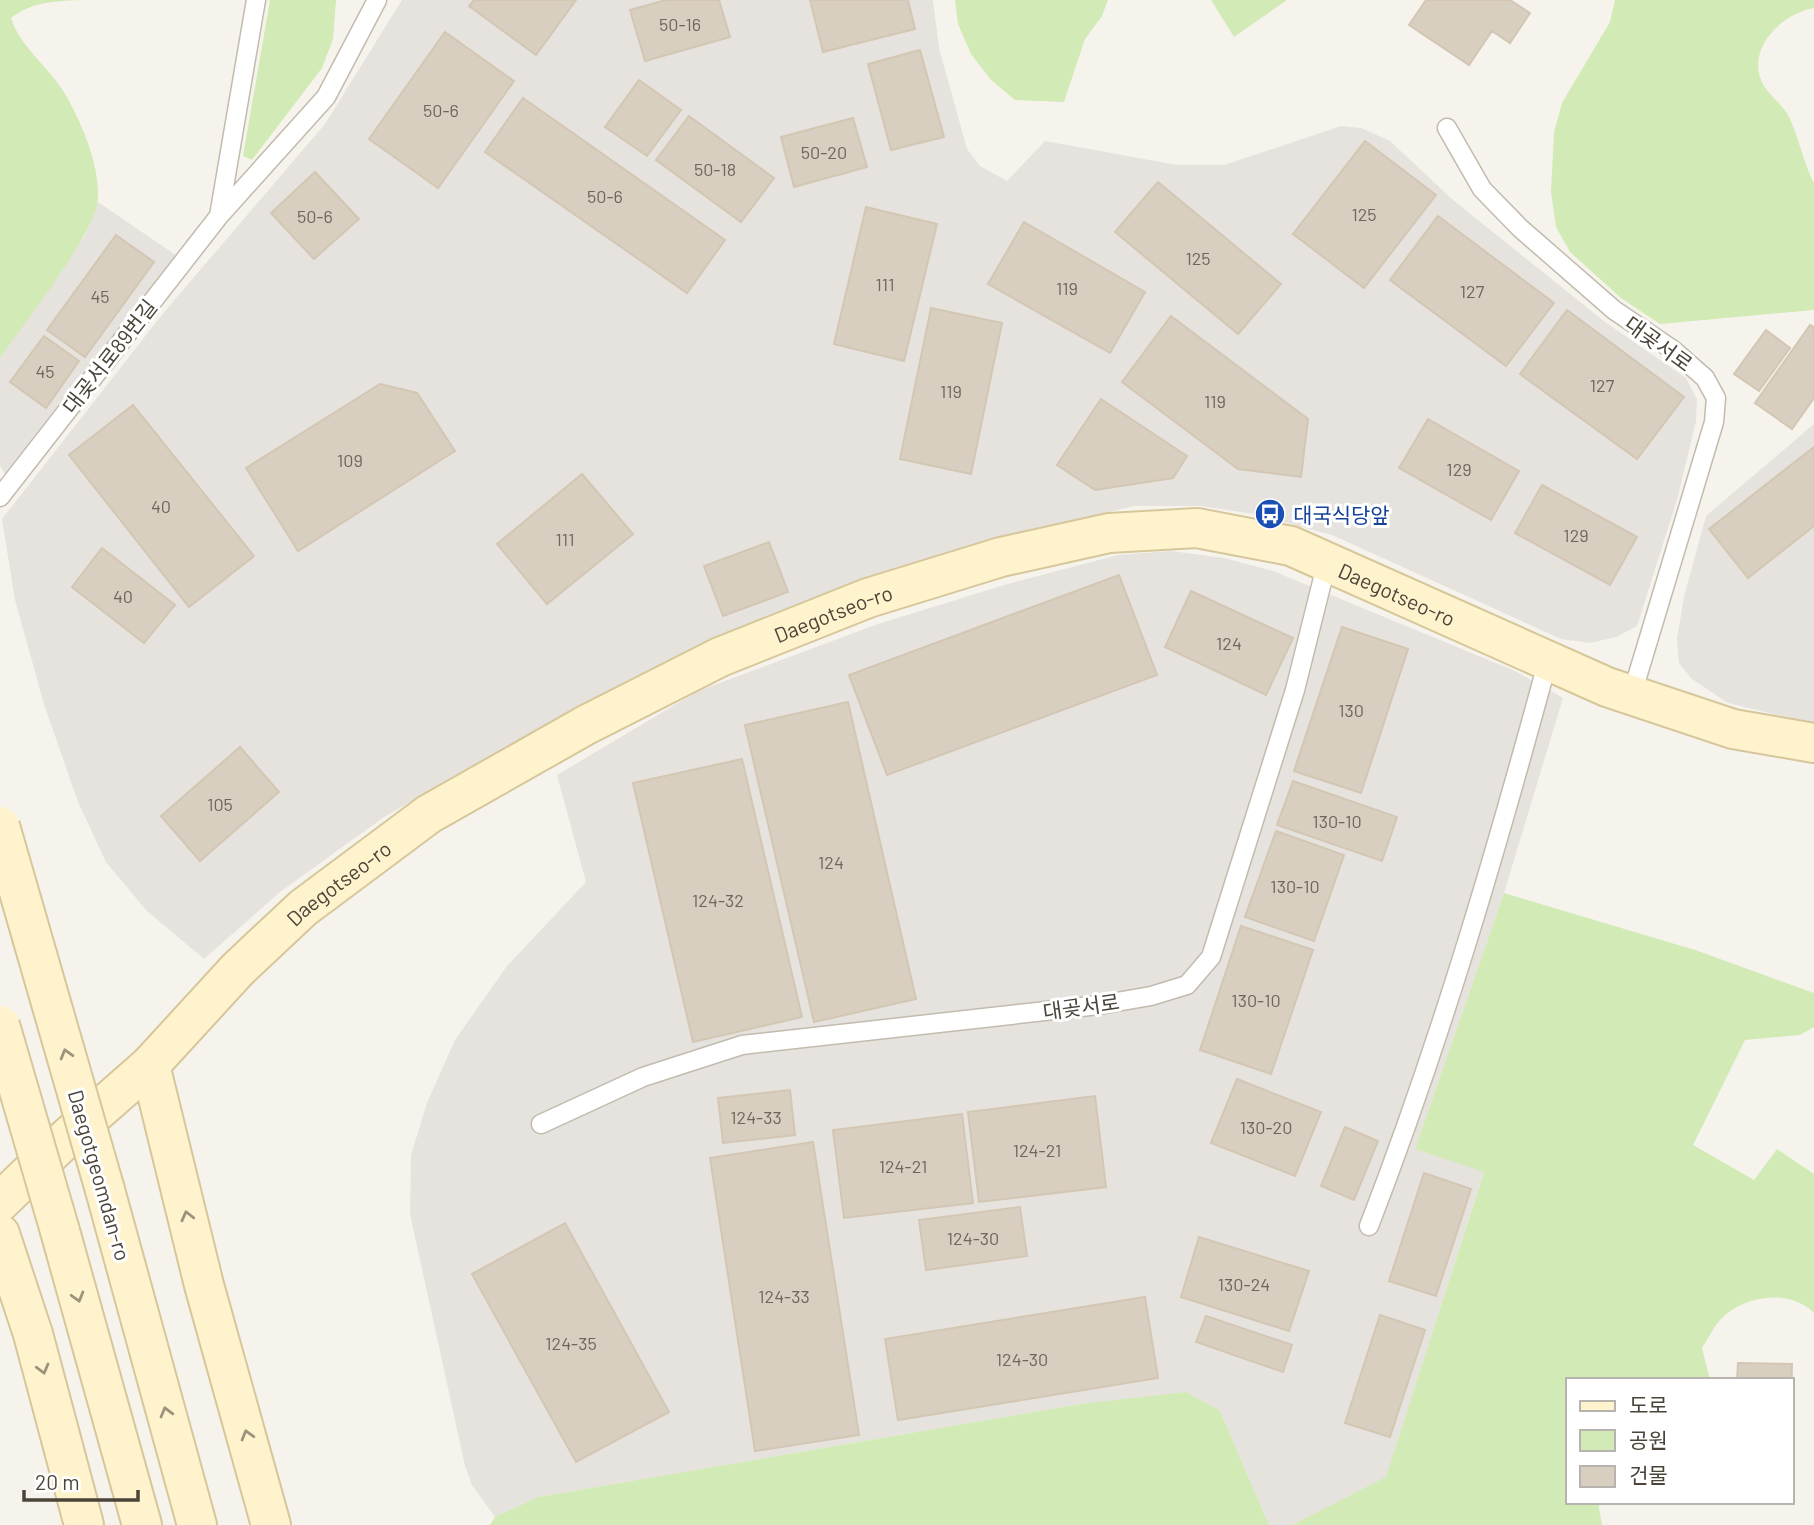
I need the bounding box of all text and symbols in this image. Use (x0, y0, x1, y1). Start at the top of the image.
house number: 50-16 (659, 13, 701, 35)
house number: 50-6 (423, 99, 459, 121)
house number: 50-20 (801, 141, 847, 163)
house number: 50-18 (694, 158, 736, 180)
house number: 50-6 (587, 185, 623, 207)
house number: 125 (1351, 203, 1377, 225)
house number: 50-6 (297, 205, 333, 227)
house number: 125 (1185, 247, 1211, 269)
house number: 111 (875, 273, 895, 295)
house number: 119 (1056, 277, 1078, 299)
house number: 127 (1460, 280, 1485, 302)
house number: 45 (90, 285, 110, 307)
street label: 대곶서로89번길 (57, 294, 161, 418)
street label: 대곶서로 (1620, 310, 1698, 376)
house number: 45 (35, 360, 55, 382)
house number: 127 (1590, 374, 1615, 396)
house number: 119 (940, 380, 962, 402)
house number: 119 (1204, 390, 1226, 412)
house number: 109 (337, 449, 363, 471)
house number: 129 (1446, 458, 1472, 480)
house number: 40 (151, 495, 171, 517)
bus stop icon: 대국식당앞 (1253, 497, 1287, 531)
place label: 대국식당앞 (1293, 502, 1390, 527)
house number: 129 (1563, 524, 1589, 546)
house number: 111 (555, 528, 575, 550)
street label: Daegotseo-ro (1335, 557, 1460, 630)
street label: Daegotseo-ro (770, 579, 895, 647)
house number: 40 (113, 585, 133, 607)
house number: 124 (1216, 632, 1242, 654)
house number: 130 (1338, 699, 1364, 721)
house number: 105 (207, 793, 233, 815)
house number: 130-10 (1312, 810, 1362, 832)
street label: Daegotseo-ro (281, 835, 395, 930)
house number: 124 (818, 851, 844, 873)
house number: 130-10 (1270, 875, 1320, 897)
house number: 124-32 (692, 889, 744, 911)
street label: 대곶서로 (1041, 988, 1121, 1024)
house number: 130-10 (1231, 989, 1281, 1011)
one-way arrow (59, 1048, 74, 1060)
street label: Daegotgeomdan-ro (64, 1087, 136, 1263)
house number: 124-33 (730, 1106, 782, 1128)
house number: 130-20 (1240, 1116, 1292, 1138)
house number: 124-21 (1013, 1139, 1061, 1161)
house number: 124-21 (879, 1155, 927, 1177)
one-way arrow (181, 1210, 195, 1222)
house number: 124-30 (947, 1227, 999, 1249)
house number: 130-24 (1218, 1273, 1270, 1295)
house number: 124-33 (758, 1285, 810, 1307)
one-way arrow (70, 1291, 85, 1303)
house number: 124-35 (545, 1332, 597, 1354)
house number: 124-30 (996, 1348, 1048, 1370)
one-way arrow (35, 1363, 49, 1375)
legend (1566, 1378, 1793, 1504)
text: 도로 (1629, 1392, 1668, 1417)
one-way arrow (160, 1406, 175, 1418)
text: 공원 (1629, 1427, 1668, 1452)
one-way arrow (240, 1430, 255, 1442)
scale bar (24, 1458, 138, 1502)
text: 건물 (1629, 1462, 1668, 1487)
text: 20 m (35, 1469, 80, 1494)

